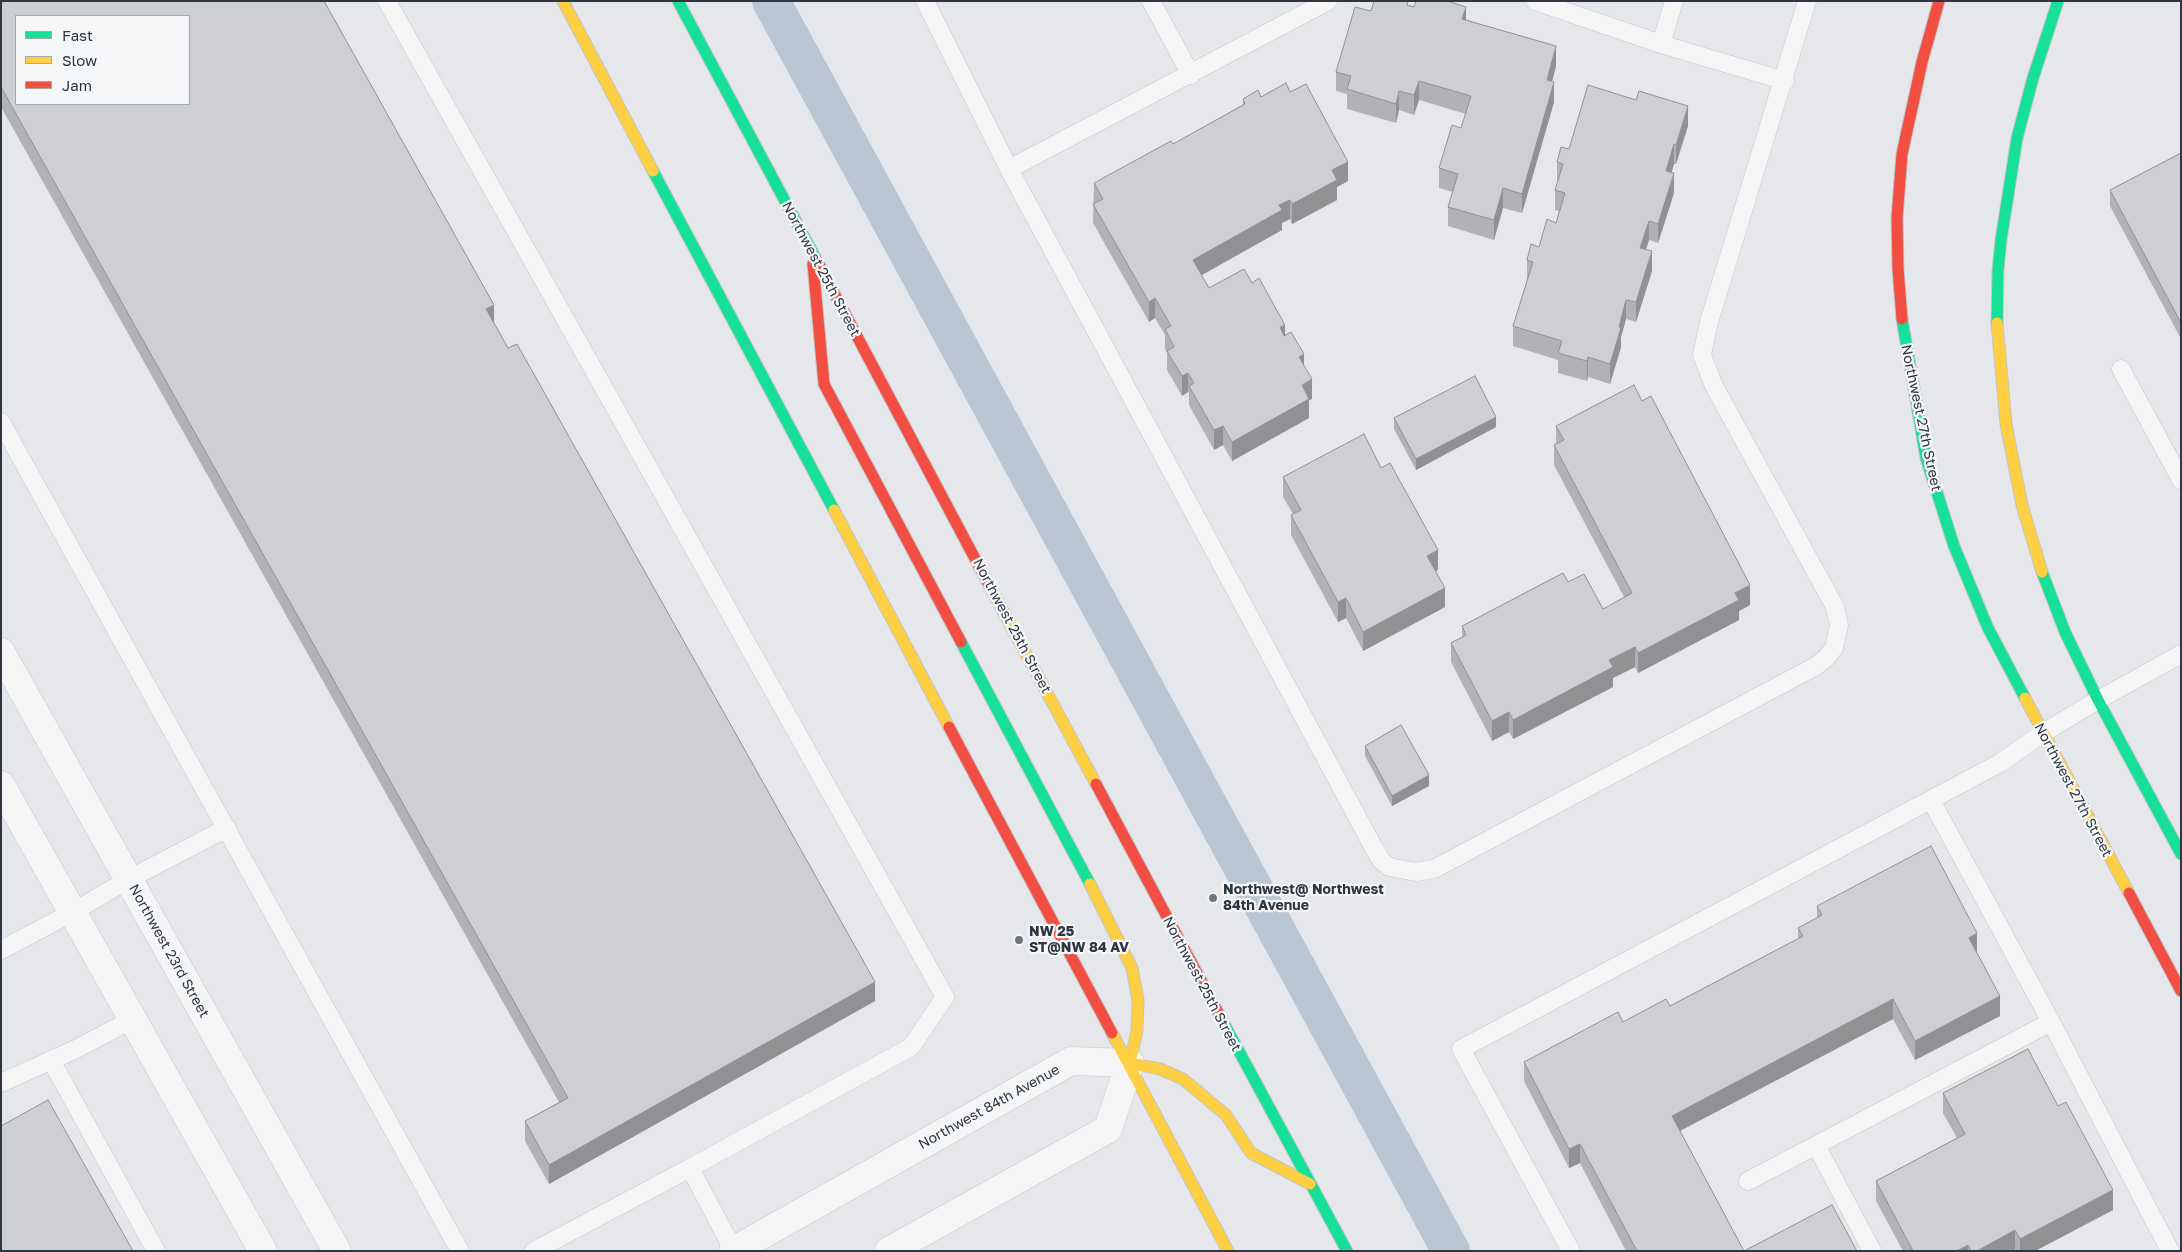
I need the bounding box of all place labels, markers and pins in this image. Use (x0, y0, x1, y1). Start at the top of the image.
place label: Northwest@ Northwest 84th Avenue (1223, 882, 1384, 914)
marker: Northwest@ Northwest 84th Avenue (1207, 892, 1219, 904)
place label: NW 25 ST@NW 84 AV (1029, 924, 1129, 956)
marker: NW 25 ST@NW 84 AV (1013, 934, 1025, 946)

